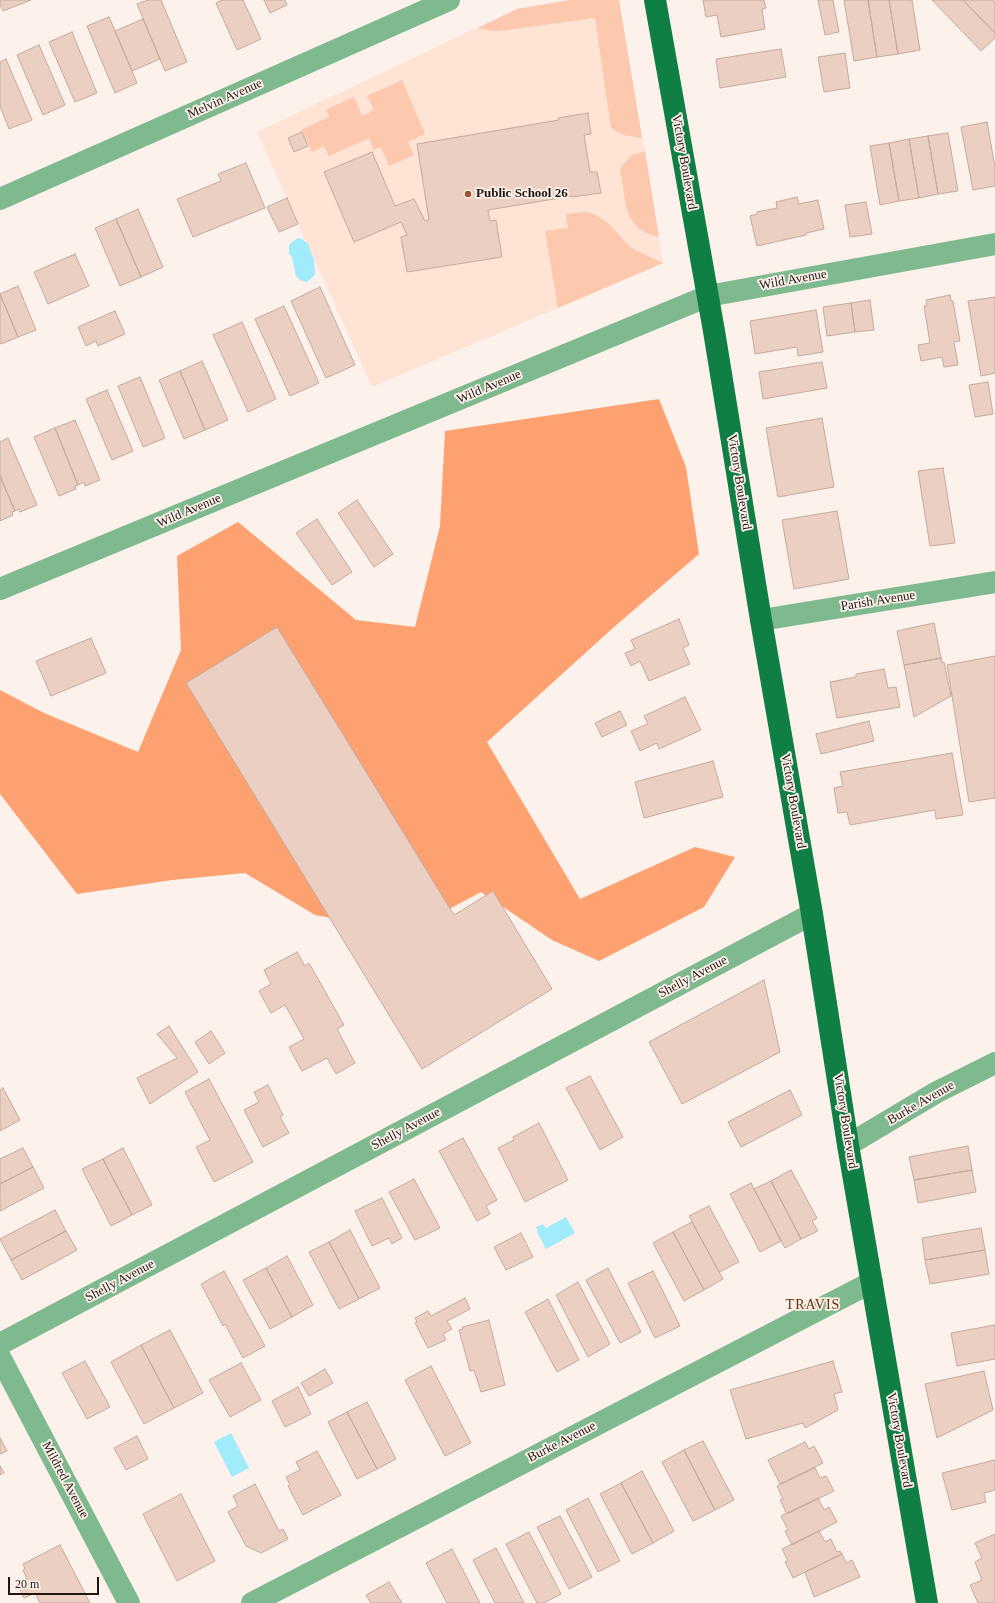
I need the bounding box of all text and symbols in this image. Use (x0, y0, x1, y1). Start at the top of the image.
street label: Melvin Avenue (185, 76, 265, 122)
street label: Victory Boulevard (668, 113, 700, 211)
place label: Public School 26 (476, 186, 568, 202)
marker: Public School 26 (463, 189, 473, 199)
street label: Wild Avenue (758, 266, 828, 294)
street label: Wild Avenue (455, 366, 523, 408)
street label: Victory Boulevard (724, 433, 754, 531)
street label: Wild Avenue (155, 490, 223, 532)
street label: Parish Avenue (840, 587, 916, 615)
street label: Victory Boulevard (777, 752, 809, 850)
street label: Shelly Avenue (656, 952, 730, 1002)
street label: Victory Boulevard (830, 1072, 860, 1170)
street label: Burke Avenue (885, 1078, 957, 1128)
street label: Shelly Avenue (369, 1104, 443, 1154)
street label: Shelly Avenue (83, 1256, 157, 1306)
district label: TRAVIS (786, 1297, 840, 1313)
street label: Victory Boulevard (883, 1391, 915, 1489)
street label: Burke Avenue (525, 1418, 599, 1466)
street label: Mildred Avenue (38, 1439, 92, 1521)
scale bar (10, 1569, 101, 1595)
text: 20 m (15, 1577, 39, 1591)

